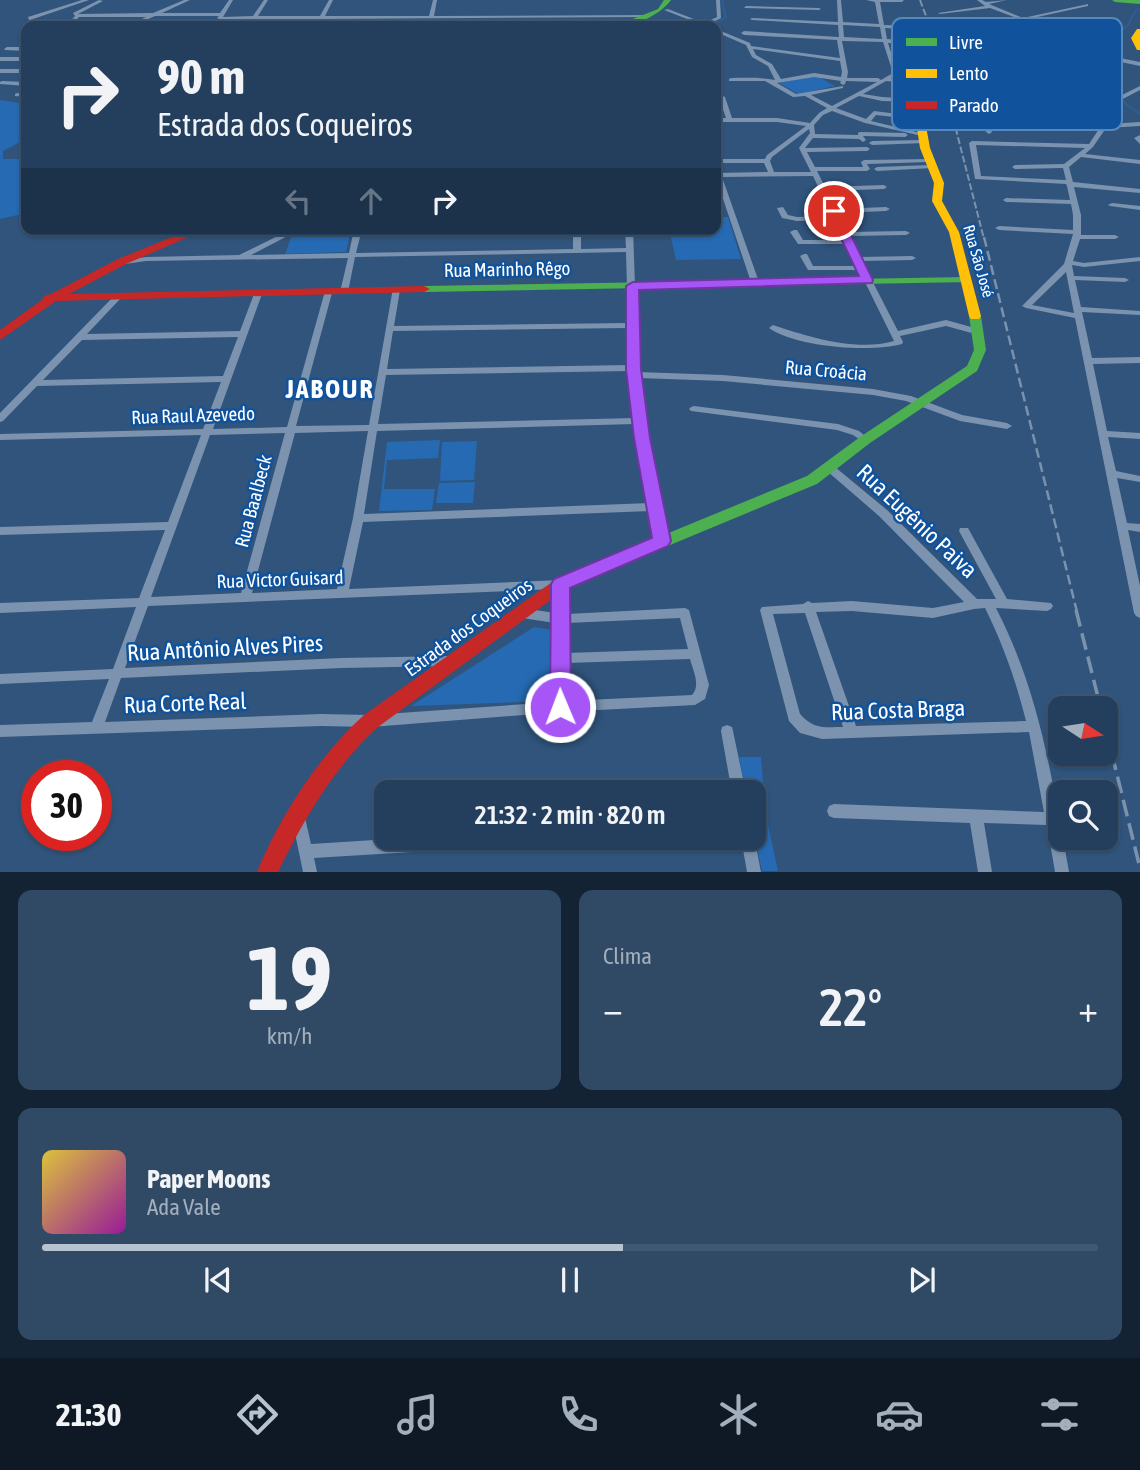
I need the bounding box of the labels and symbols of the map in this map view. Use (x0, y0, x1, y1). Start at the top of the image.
legend (892, 18, 1122, 130)
text: Livre (949, 31, 983, 53)
text: Lento (949, 62, 988, 84)
text: Parado (949, 94, 999, 116)
pin (804, 181, 864, 241)
street label: Rua São José (960, 223, 998, 299)
street label: Rua Marinho Rêgo (444, 257, 570, 281)
street label: Rua Croácia (784, 355, 868, 385)
district label: JABOUR (285, 374, 374, 404)
street label: Rua Raul Azevedo (131, 402, 255, 428)
street label: Rua Baalbeck (230, 452, 276, 550)
street label: Rua Eugênio Paiva (852, 459, 982, 583)
street label: Rua Victor Guisard (216, 566, 344, 592)
street label: Estrada dos Coqueiros (400, 573, 536, 681)
street label: Rua Antônio Alves Pires (126, 630, 324, 666)
position arrow (523, 670, 597, 744)
street label: Rua Corte Real (123, 688, 247, 718)
street label: Rua Costa Braga (830, 695, 966, 725)
north arrow (1048, 696, 1118, 766)
speed limit sign: 30 (21, 760, 112, 851)

